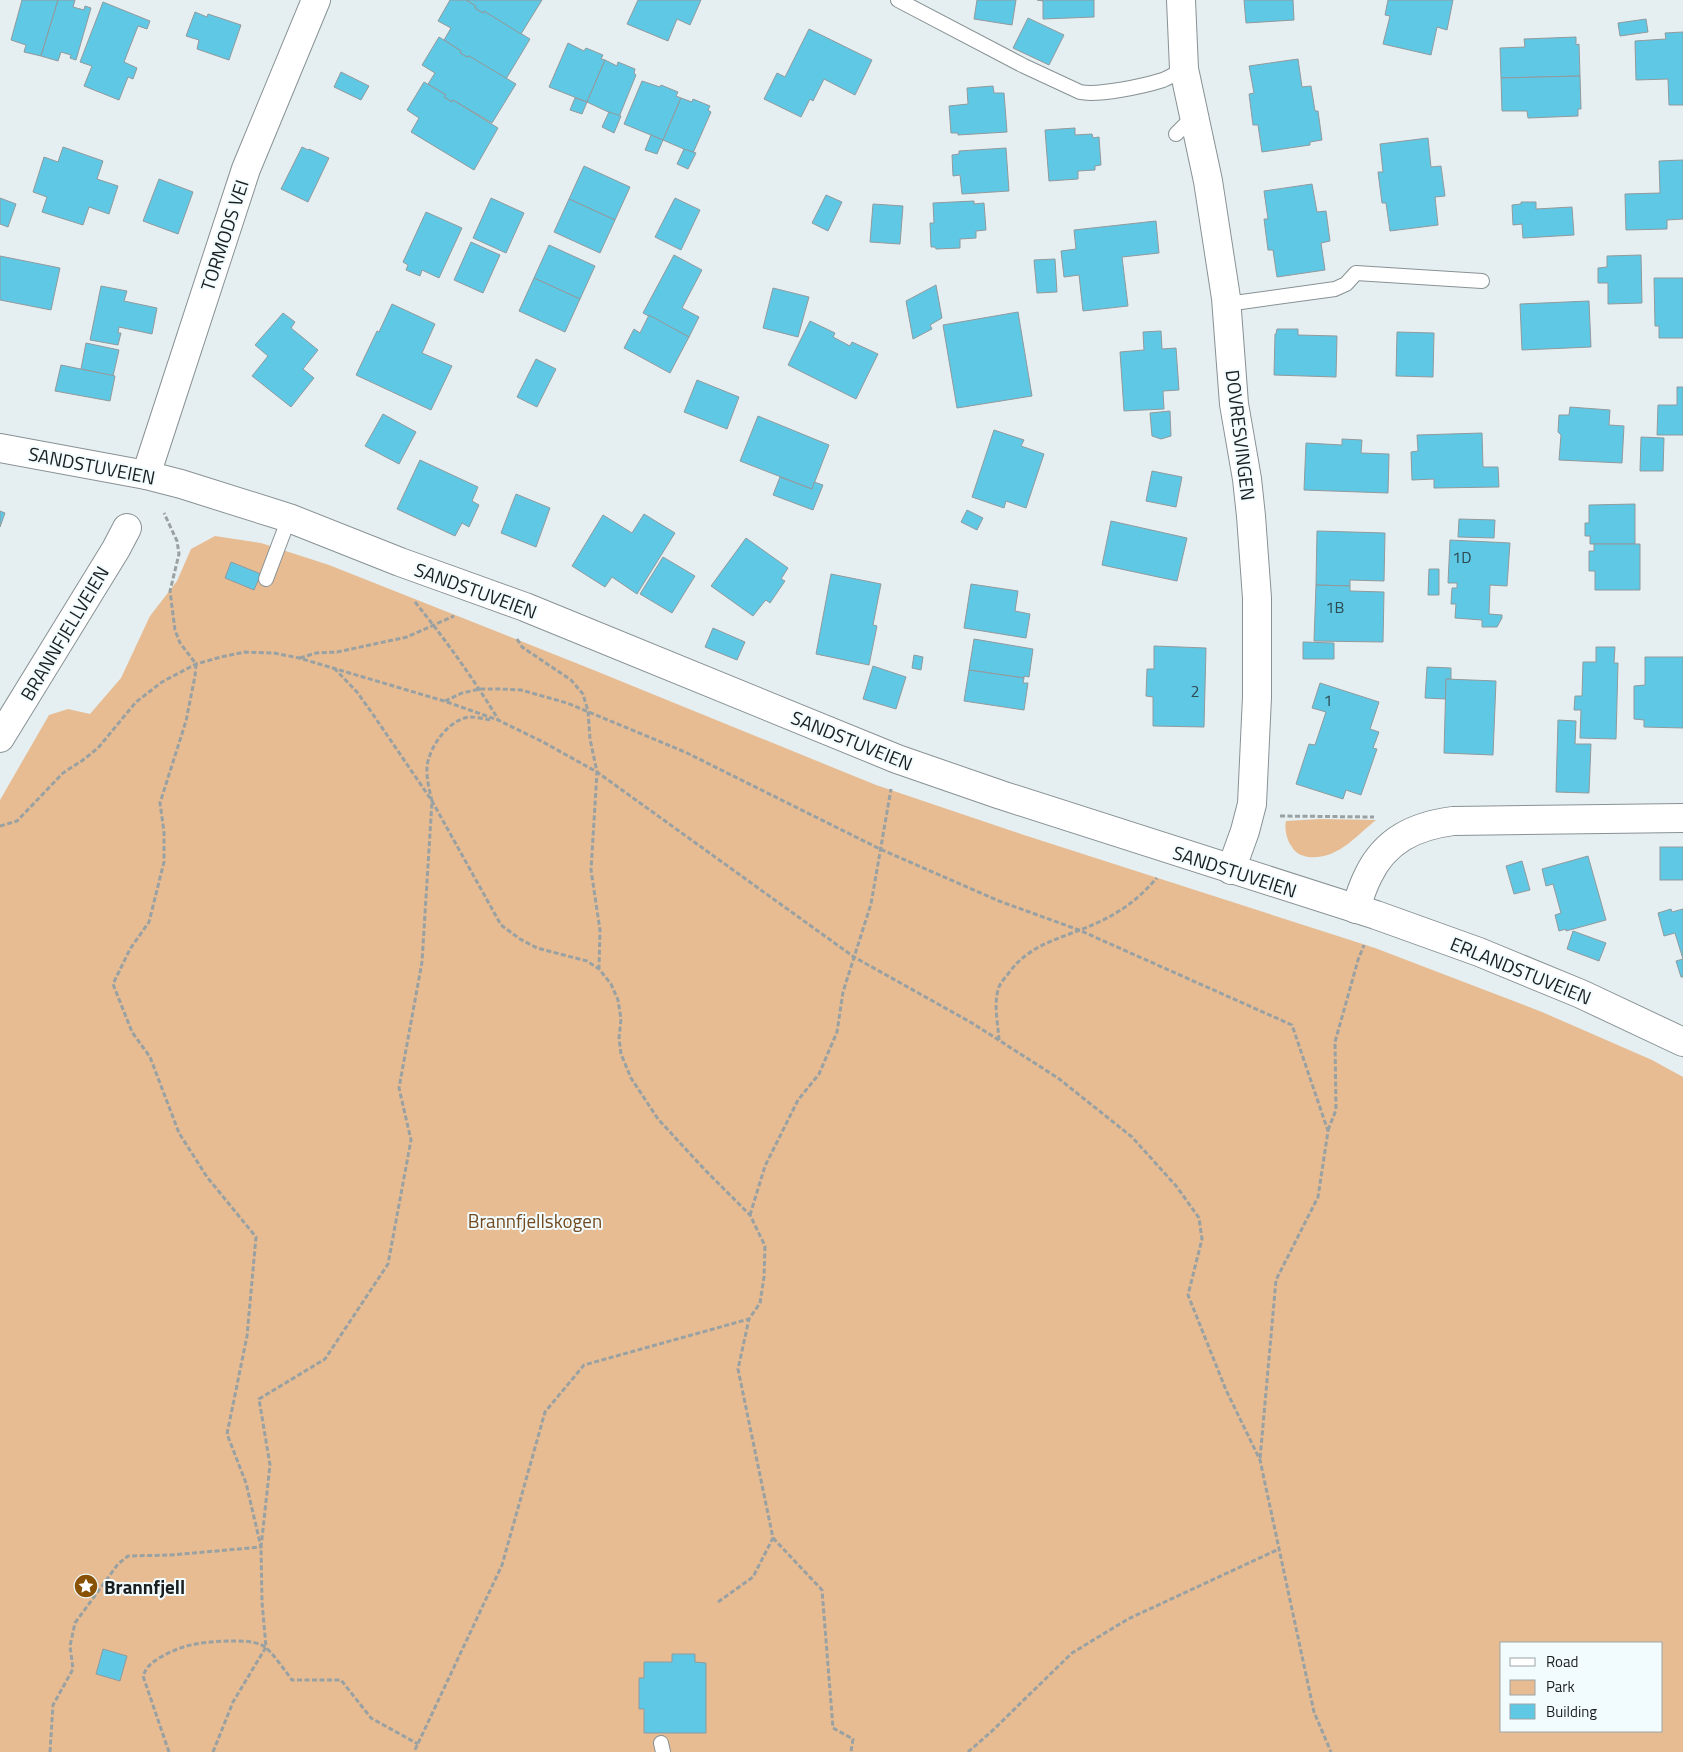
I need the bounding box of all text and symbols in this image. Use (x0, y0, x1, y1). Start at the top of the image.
street label: TORMODS VEI (192, 176, 256, 294)
street label: DOVRESVINGEN (1219, 368, 1263, 502)
street label: SANDSTUVEIEN (26, 438, 158, 492)
house number: 1D (1452, 545, 1472, 569)
street label: SANDSTUVEIEN (411, 554, 541, 626)
street label: BRANNFJELLVEIEN (12, 560, 116, 706)
house number: 1B (1326, 595, 1345, 619)
house number: 2 (1191, 679, 1199, 703)
house number: 1 (1324, 688, 1332, 712)
street label: SANDSTUVEIEN (787, 702, 917, 778)
street label: SANDSTUVEIEN (1169, 837, 1301, 905)
street label: ERLANDSTUVEIEN (1446, 928, 1596, 1012)
park label: Brannfjellskogen (468, 1206, 602, 1235)
place label: Brannfjell (104, 1572, 185, 1601)
place icon: Brannfjell (73, 1573, 99, 1599)
legend (1500, 1642, 1663, 1732)
text: Road (1546, 1650, 1578, 1673)
text: Park (1546, 1675, 1575, 1698)
text: Building (1546, 1700, 1597, 1723)

